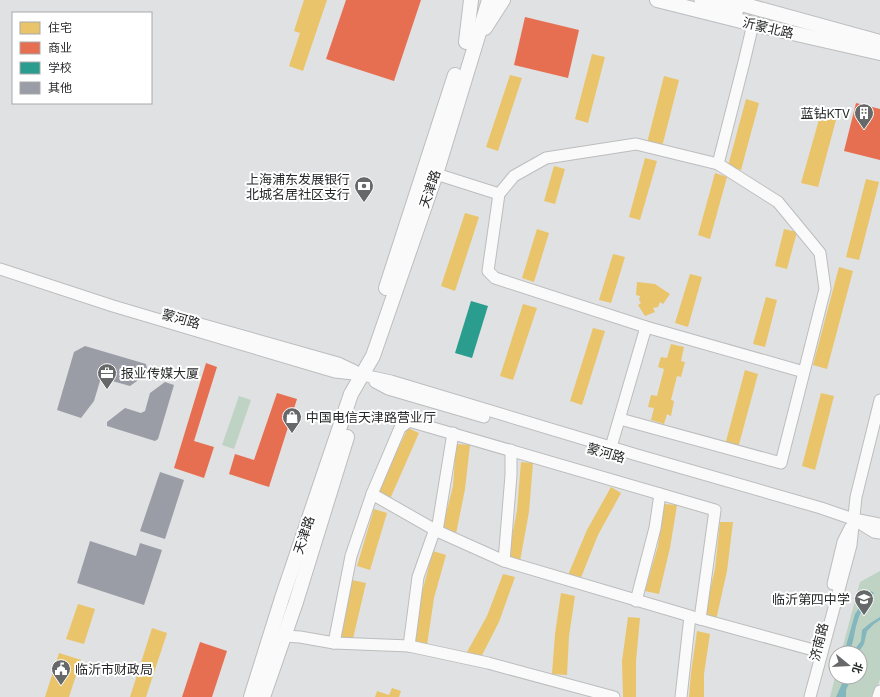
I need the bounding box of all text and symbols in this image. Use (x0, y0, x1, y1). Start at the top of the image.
legend (12, 12, 152, 104)
street label: 沂蒙北路 (741, 14, 795, 42)
text: 住宅 (48, 20, 72, 35)
text: 商业 (48, 40, 72, 55)
text: 学校 (48, 60, 72, 75)
text: 其他 (48, 80, 72, 95)
building icon: 蓝钻KTV (853, 102, 875, 130)
place label: 蓝钻KTV (801, 105, 850, 122)
street label: 天津路 (416, 168, 444, 210)
place label: 上海浦东发展银行 北城名居社区支行 (246, 171, 350, 203)
bank icon: 上海浦东发展银行 北城名居社区支行 (353, 175, 375, 203)
street label: 蒙河路 (160, 305, 202, 333)
office icon: 报业传媒大厦 (96, 362, 118, 390)
place label: 报业传媒大厦 (121, 365, 199, 382)
shop icon: 中国电信天津路营业厅 (281, 406, 303, 434)
place label: 中国电信天津路营业厅 (306, 409, 436, 426)
street label: 蒙河路 (585, 439, 627, 467)
street label: 天津路 (290, 514, 318, 556)
school or university icon: 临沂第四中学 (853, 588, 875, 616)
place label: 临沂第四中学 (772, 591, 850, 608)
street label: 济南路 (806, 621, 832, 663)
north arrow (828, 645, 868, 685)
public building icon: 临沂市财政局 (50, 658, 72, 686)
place label: 临沂市财政局 (75, 661, 153, 678)
text: 北 (849, 661, 866, 675)

